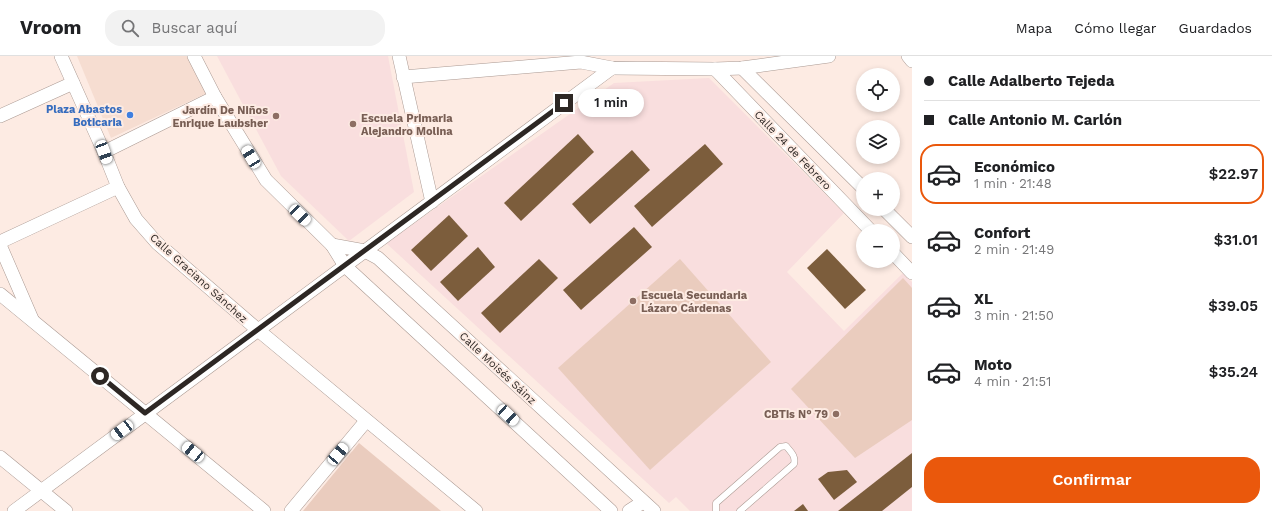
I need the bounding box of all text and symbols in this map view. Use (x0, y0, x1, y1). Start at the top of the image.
search box (105, 10, 385, 46)
text: Vroom (20, 16, 81, 39)
icon: search (119, 17, 141, 39)
text: Buscar aquí (151, 19, 237, 37)
text: Mapa (1016, 20, 1052, 36)
text: Cómo llegar (1074, 20, 1157, 36)
text: Guardados (1179, 20, 1252, 36)
map controls (856, 68, 900, 268)
button: locate (856, 68, 900, 112)
text: Calle Adalberto Tejeda (948, 72, 1114, 90)
callout: 1 min (578, 89, 644, 117)
route end (555, 94, 573, 112)
text: 1 min (594, 95, 628, 110)
place label: Plaza Abastos Boticaria (46, 103, 123, 129)
place label: Jardín De Niños Enrique Laubsher (173, 104, 268, 130)
street label: Calle 24 de Febrero (751, 108, 834, 193)
marker: Plaza Abastos Boticaria (125, 110, 135, 120)
marker: Jardín De Niños Enrique Laubsher (271, 111, 281, 121)
text: Calle Antonio M. Carlón (948, 111, 1122, 129)
place label: Escuela Primaria Alejandro Molina (361, 112, 453, 138)
marker: Escuela Primaria Alejandro Molina (348, 119, 358, 129)
button: layers (856, 120, 900, 164)
car (94, 139, 114, 165)
car (240, 144, 262, 170)
icon: car (926, 156, 962, 192)
text: Económico (974, 158, 1055, 176)
text: $22.97 (1209, 165, 1258, 183)
button: + (856, 172, 900, 216)
text: 1 min · 21:48 (974, 176, 1052, 191)
car (287, 202, 313, 228)
icon: car (926, 222, 962, 258)
button: − (856, 224, 900, 268)
text: Confort (974, 224, 1030, 242)
street label: Calle Graciano Sánchez (147, 231, 250, 326)
text: $31.01 (1214, 231, 1258, 249)
text: 2 min · 21:49 (974, 242, 1054, 257)
icon: car (926, 288, 962, 324)
place label: Escuela Secundaria Lázaro Cárdenas (641, 289, 748, 315)
text: XL (974, 290, 993, 308)
marker: Escuela Secundaria Lázaro Cárdenas (628, 296, 638, 306)
text: $39.05 (1208, 297, 1258, 315)
text: 3 min · 21:50 (974, 308, 1054, 323)
street label: Calle Moisés Sáinz (457, 330, 539, 407)
icon: car (926, 354, 962, 390)
text: Moto (974, 356, 1012, 374)
text: $35.24 (1209, 363, 1258, 381)
route start (91, 367, 109, 385)
text: 4 min · 21:51 (974, 374, 1051, 389)
car (495, 402, 521, 428)
place label: CBTis N° 79 (764, 408, 828, 421)
marker: CBTis N° 79 (831, 409, 841, 419)
car (109, 418, 135, 442)
car (180, 440, 206, 464)
car (326, 441, 350, 467)
button: Confirmar (924, 457, 1260, 503)

